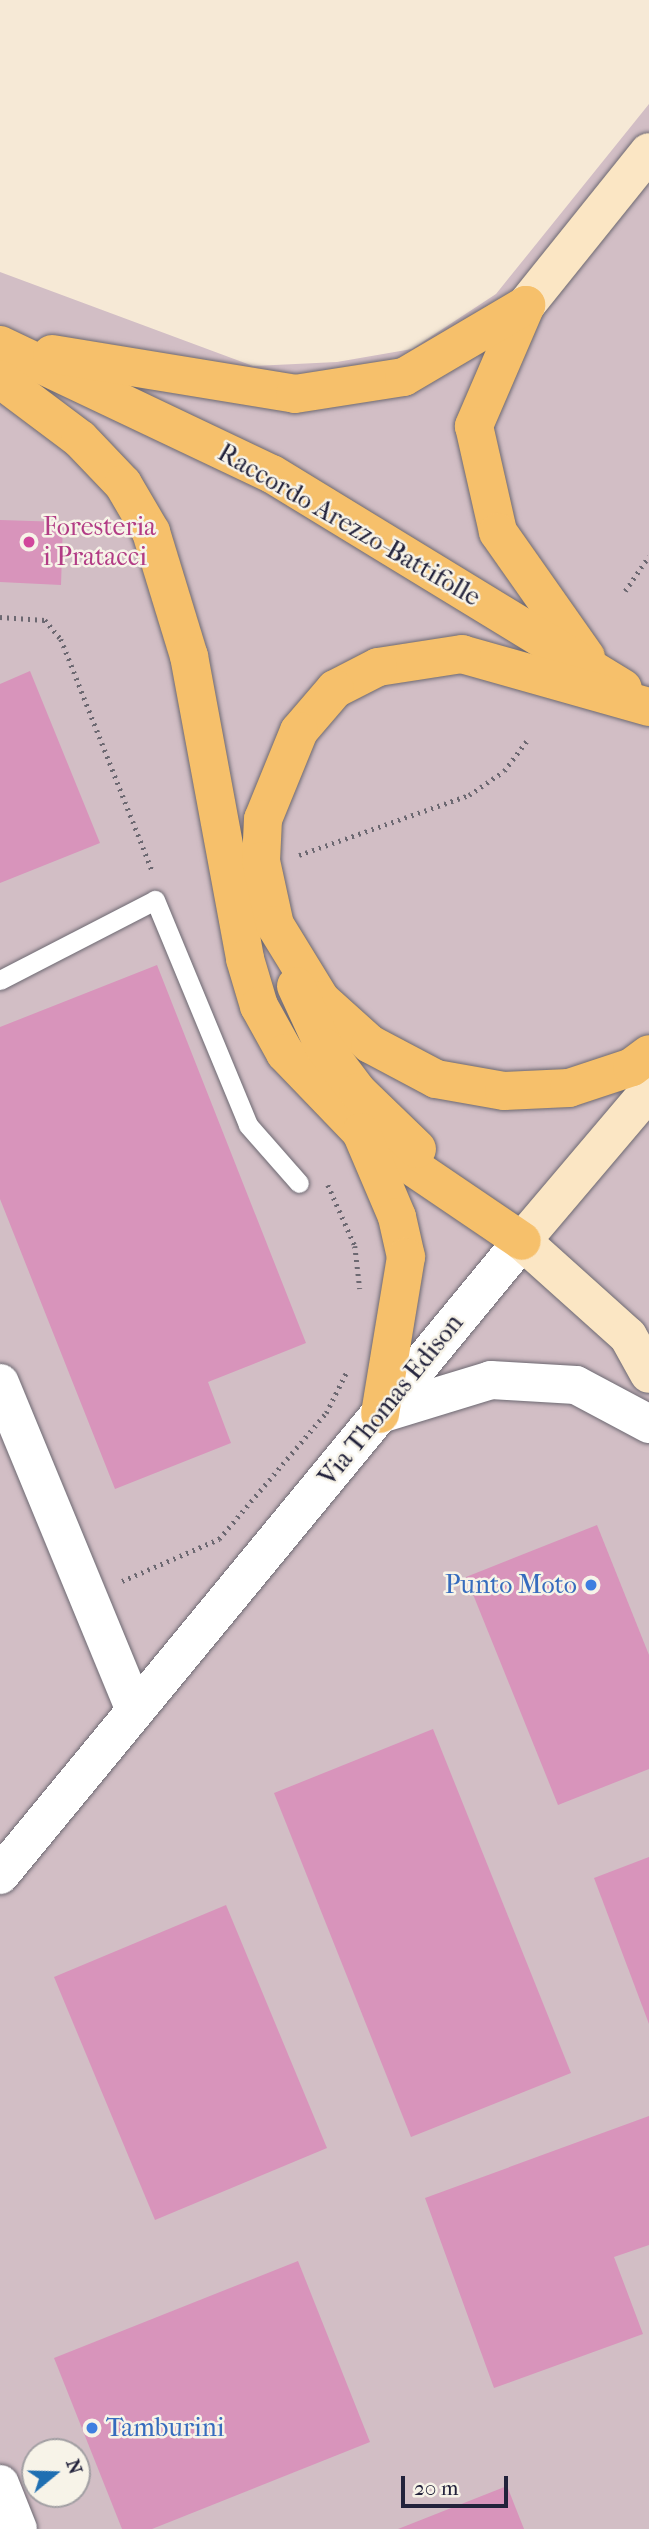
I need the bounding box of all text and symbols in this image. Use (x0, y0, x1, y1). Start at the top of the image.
street label: Raccordo Arezzo-Battifolle (212, 437, 486, 613)
place label: Foresteria i Pratacci (43, 511, 156, 572)
marker: Foresteria i Pratacci (21, 534, 37, 550)
street label: Via Thomas Edison (312, 1308, 470, 1492)
place label: Punto Moto (445, 1569, 577, 1601)
marker: Punto Moto (583, 1577, 599, 1593)
place label: Tamburini (106, 2412, 225, 2444)
marker: Tamburini (84, 2420, 100, 2436)
north arrow (21, 2438, 91, 2508)
text: N (61, 2456, 87, 2477)
scale bar (404, 2462, 511, 2506)
text: 20 m (414, 2476, 458, 2500)

